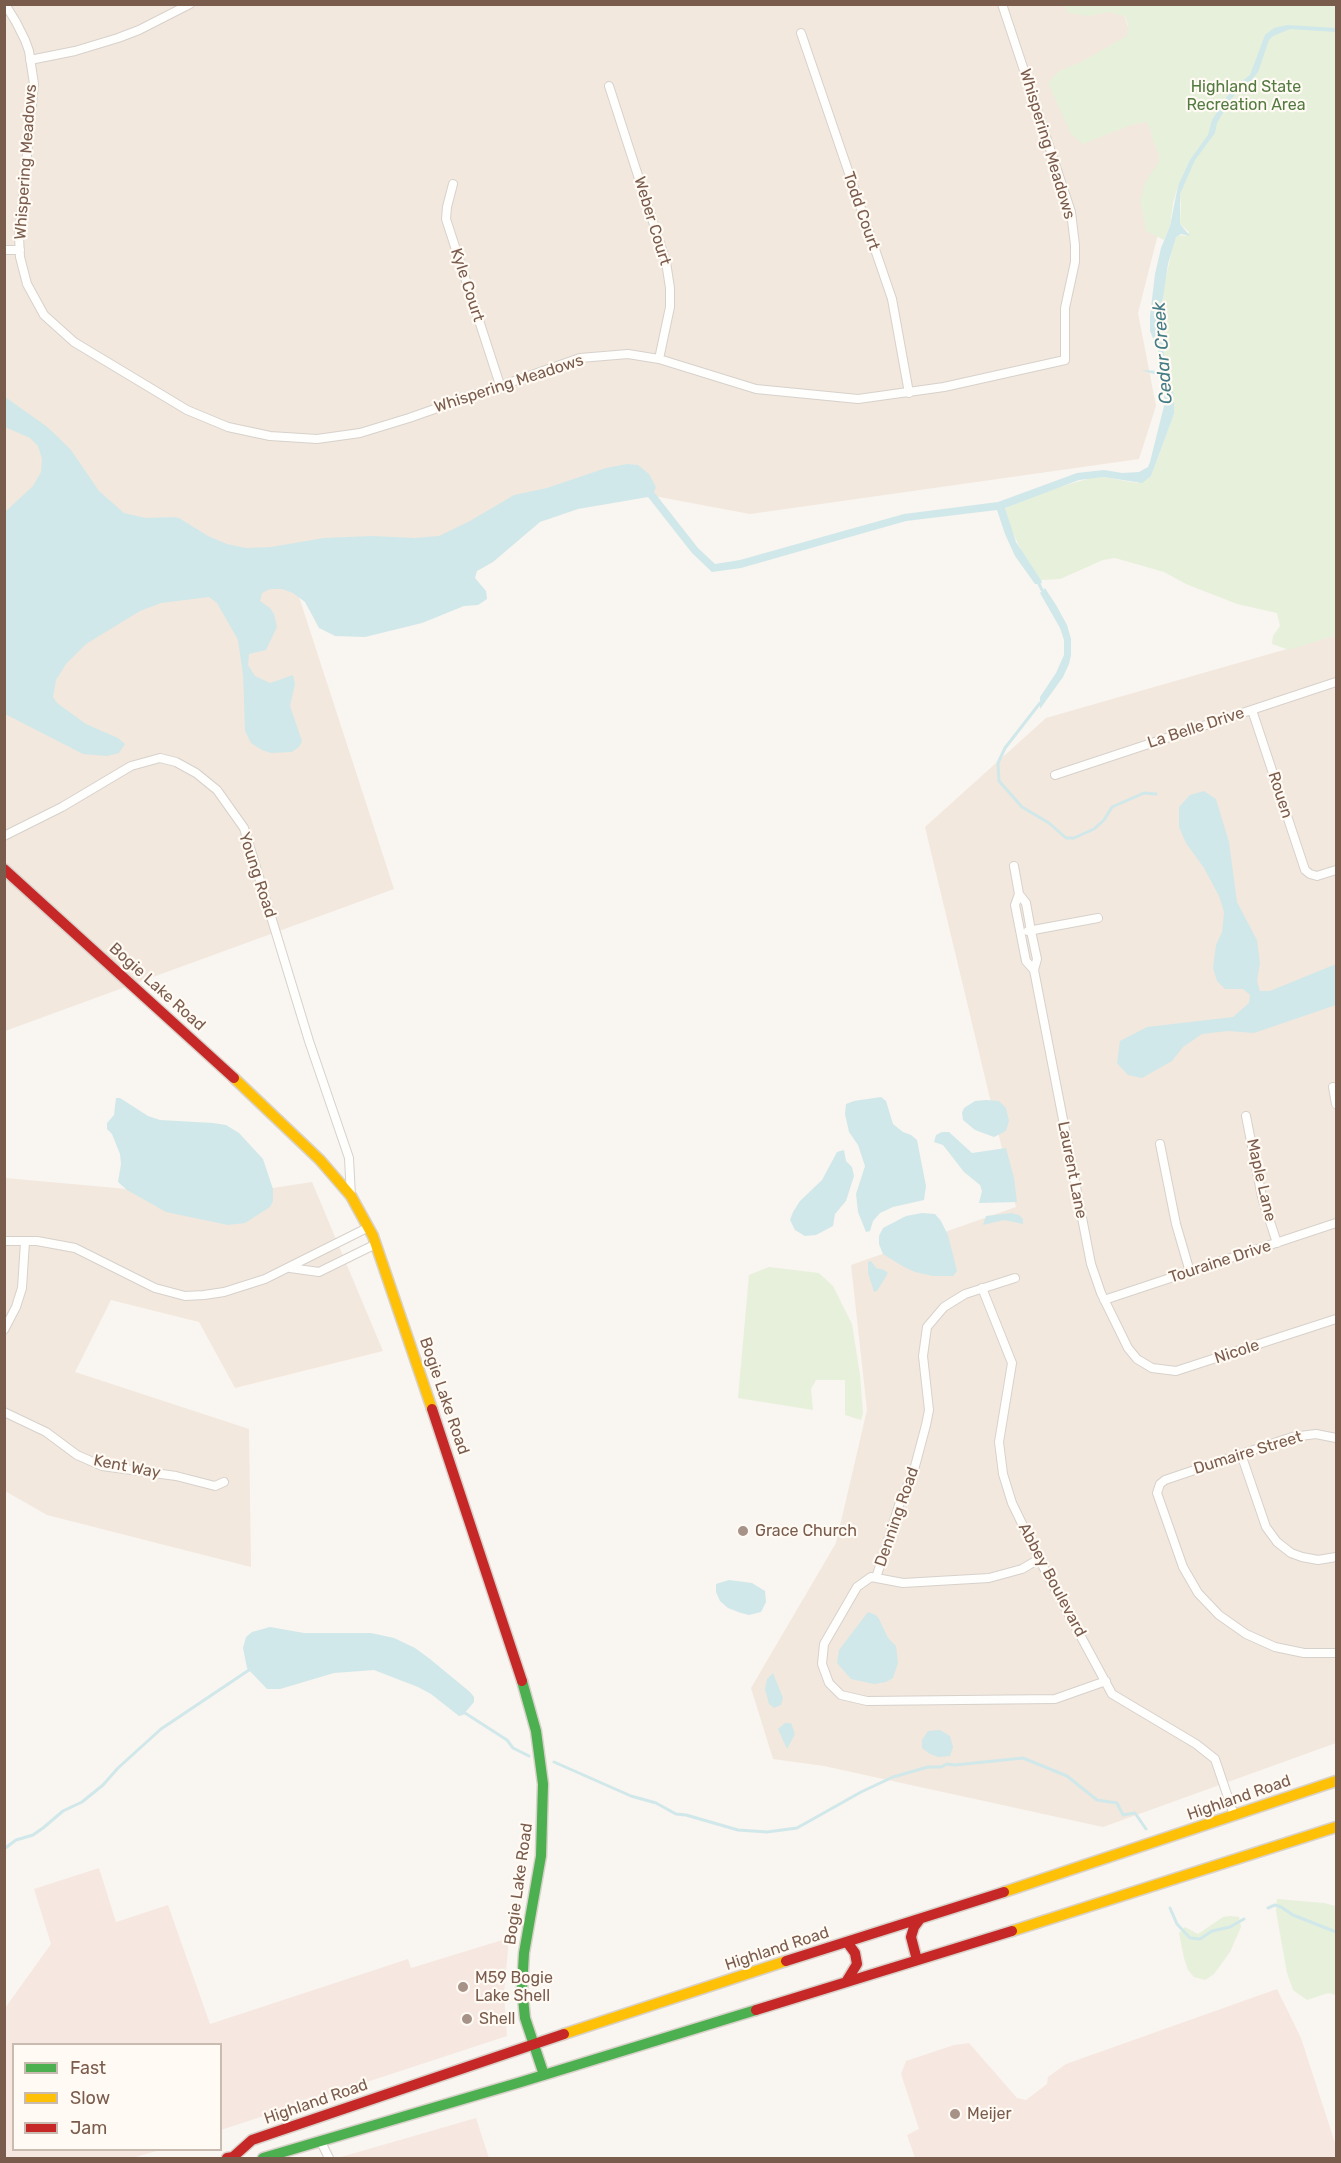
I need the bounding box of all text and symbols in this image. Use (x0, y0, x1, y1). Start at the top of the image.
street label: Whispering Meadows (1015, 67, 1079, 221)
park label: Highland State Recreation Area (1186, 77, 1306, 115)
street label: Whispering Meadows (11, 84, 41, 240)
street label: Todd Court (839, 169, 883, 253)
street label: Weber Court (629, 174, 675, 268)
street label: Kyle Court (446, 246, 488, 324)
water label: Cedar Creek (1149, 301, 1177, 405)
street label: Whispering Meadows (432, 351, 586, 417)
street label: La Belle Drive (1145, 703, 1247, 753)
street label: Rouen (1263, 769, 1297, 821)
street label: Young Road (234, 830, 280, 920)
street label: Bogie Lake Road (105, 939, 209, 1035)
street label: Laurent Lane (1053, 1120, 1091, 1220)
street label: Maple Lane (1242, 1137, 1280, 1223)
street label: Touraine Drive (1166, 1236, 1274, 1288)
street label: Bogie Lake Road (415, 1335, 473, 1457)
street label: Nicole (1212, 1336, 1262, 1368)
street label: Dumaire Street (1191, 1427, 1305, 1479)
street label: Kent Way (92, 1451, 162, 1483)
street label: Denning Road (871, 1465, 923, 1569)
street label: Abbey Boulevard (1014, 1520, 1090, 1640)
place label: Grace Church (755, 1521, 857, 1541)
marker: Grace Church (736, 1524, 750, 1538)
street label: Highland Road (1185, 1771, 1293, 1825)
street label: Bogie Lake Road (501, 1822, 537, 1946)
street label: Highland Road (723, 1923, 831, 1975)
place label: M59 Bogie Lake Shell (475, 1968, 553, 2006)
marker: M59 Bogie Lake Shell (456, 1980, 470, 1994)
place label: Shell (479, 2009, 515, 2029)
marker: Shell (460, 2012, 474, 2026)
legend (12, 2043, 222, 2151)
text: Fast (70, 2057, 106, 2079)
street label: Highland Road (262, 2075, 370, 2129)
text: Slow (70, 2087, 110, 2109)
place label: Meijer (967, 2104, 1012, 2124)
marker: Meijer (948, 2107, 962, 2121)
text: Jam (70, 2117, 107, 2139)

